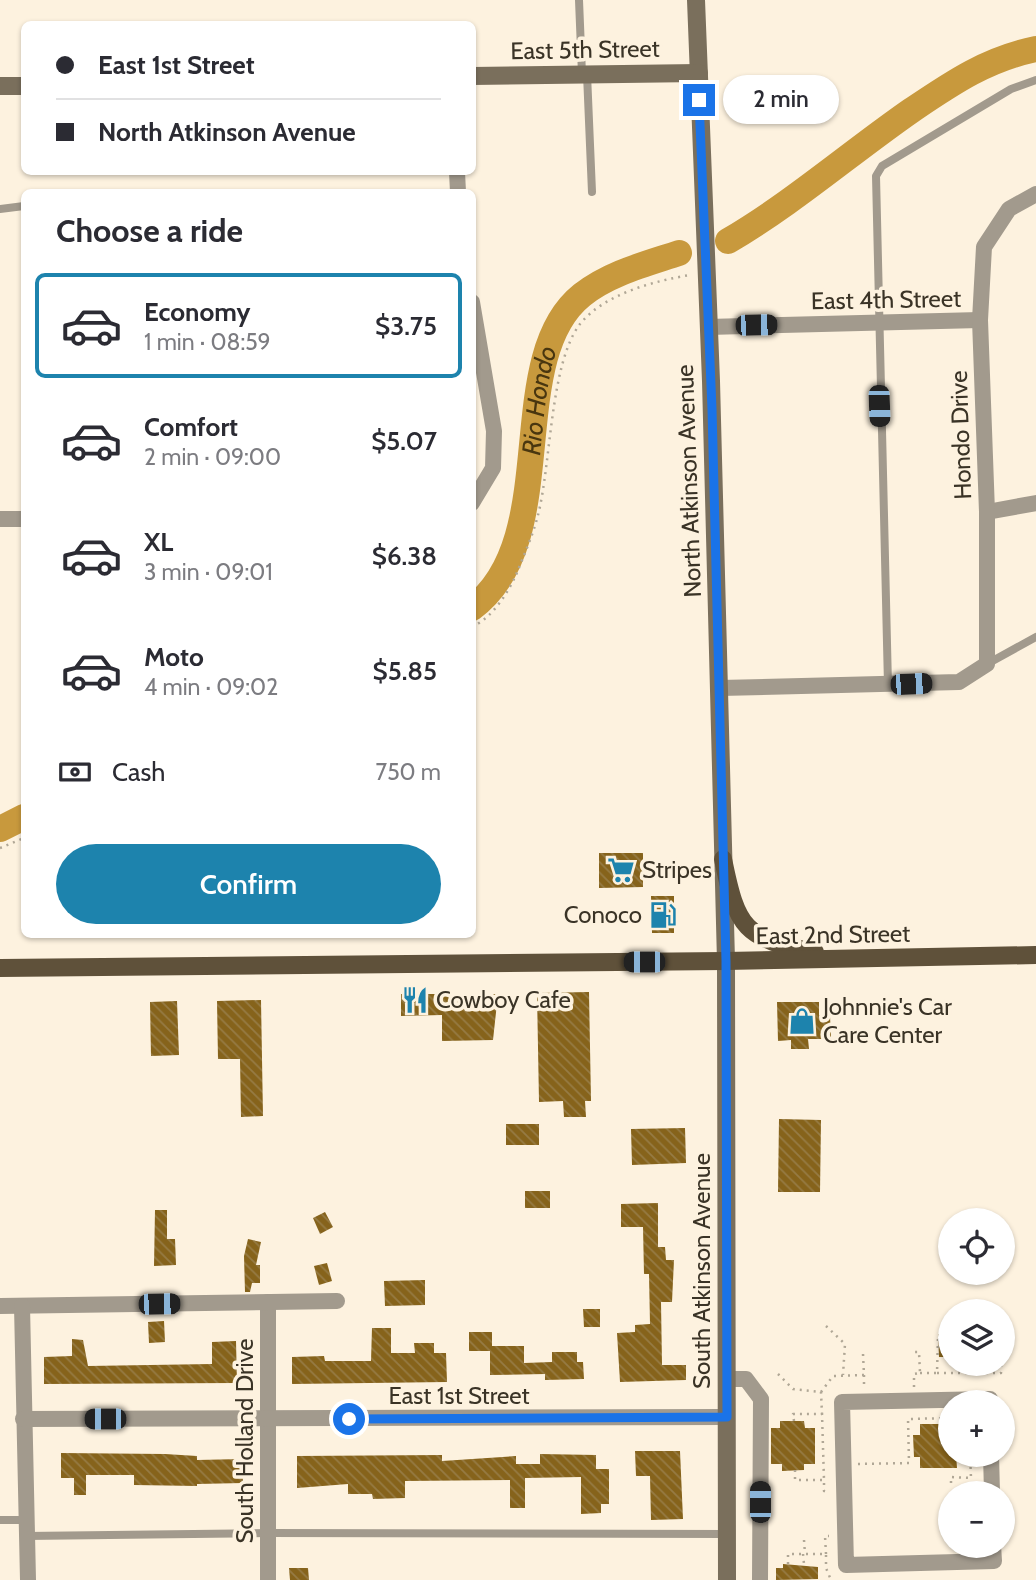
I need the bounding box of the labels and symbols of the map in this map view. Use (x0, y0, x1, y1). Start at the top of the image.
street label: East 5th Street (510, 34, 660, 65)
callout: 2 min (724, 76, 839, 124)
route end (683, 84, 715, 116)
street label: East 4th Street (811, 284, 961, 315)
car (735, 314, 778, 336)
water label: Rio Hondo (515, 342, 564, 457)
street label: North Atkinson Avenue (670, 364, 707, 598)
street label: Hondo Drive (944, 370, 977, 500)
car (868, 385, 891, 427)
car (890, 673, 933, 695)
supermarket icon: Stripes (606, 855, 636, 885)
place label: Stripes (642, 855, 712, 884)
place label: Conoco (564, 900, 642, 929)
fuel station icon: Conoco (648, 900, 678, 930)
street label: East 2nd Street (755, 919, 911, 950)
car (624, 952, 666, 973)
restaurant icon: Cowboy Cafe (400, 985, 430, 1015)
place label: Cowboy Cafe (436, 985, 571, 1014)
place label: Johnnie's Car Care Center (822, 992, 952, 1049)
shop icon: Johnnie's Car Care Center (787, 1006, 817, 1036)
street label: South Atkinson Avenue (687, 1153, 716, 1389)
car (138, 1293, 181, 1315)
street label: South Holland Drive (230, 1339, 259, 1543)
street label: East 1st Street (388, 1381, 530, 1410)
route start (333, 1403, 365, 1435)
car (85, 1409, 127, 1430)
car (750, 1481, 771, 1523)

